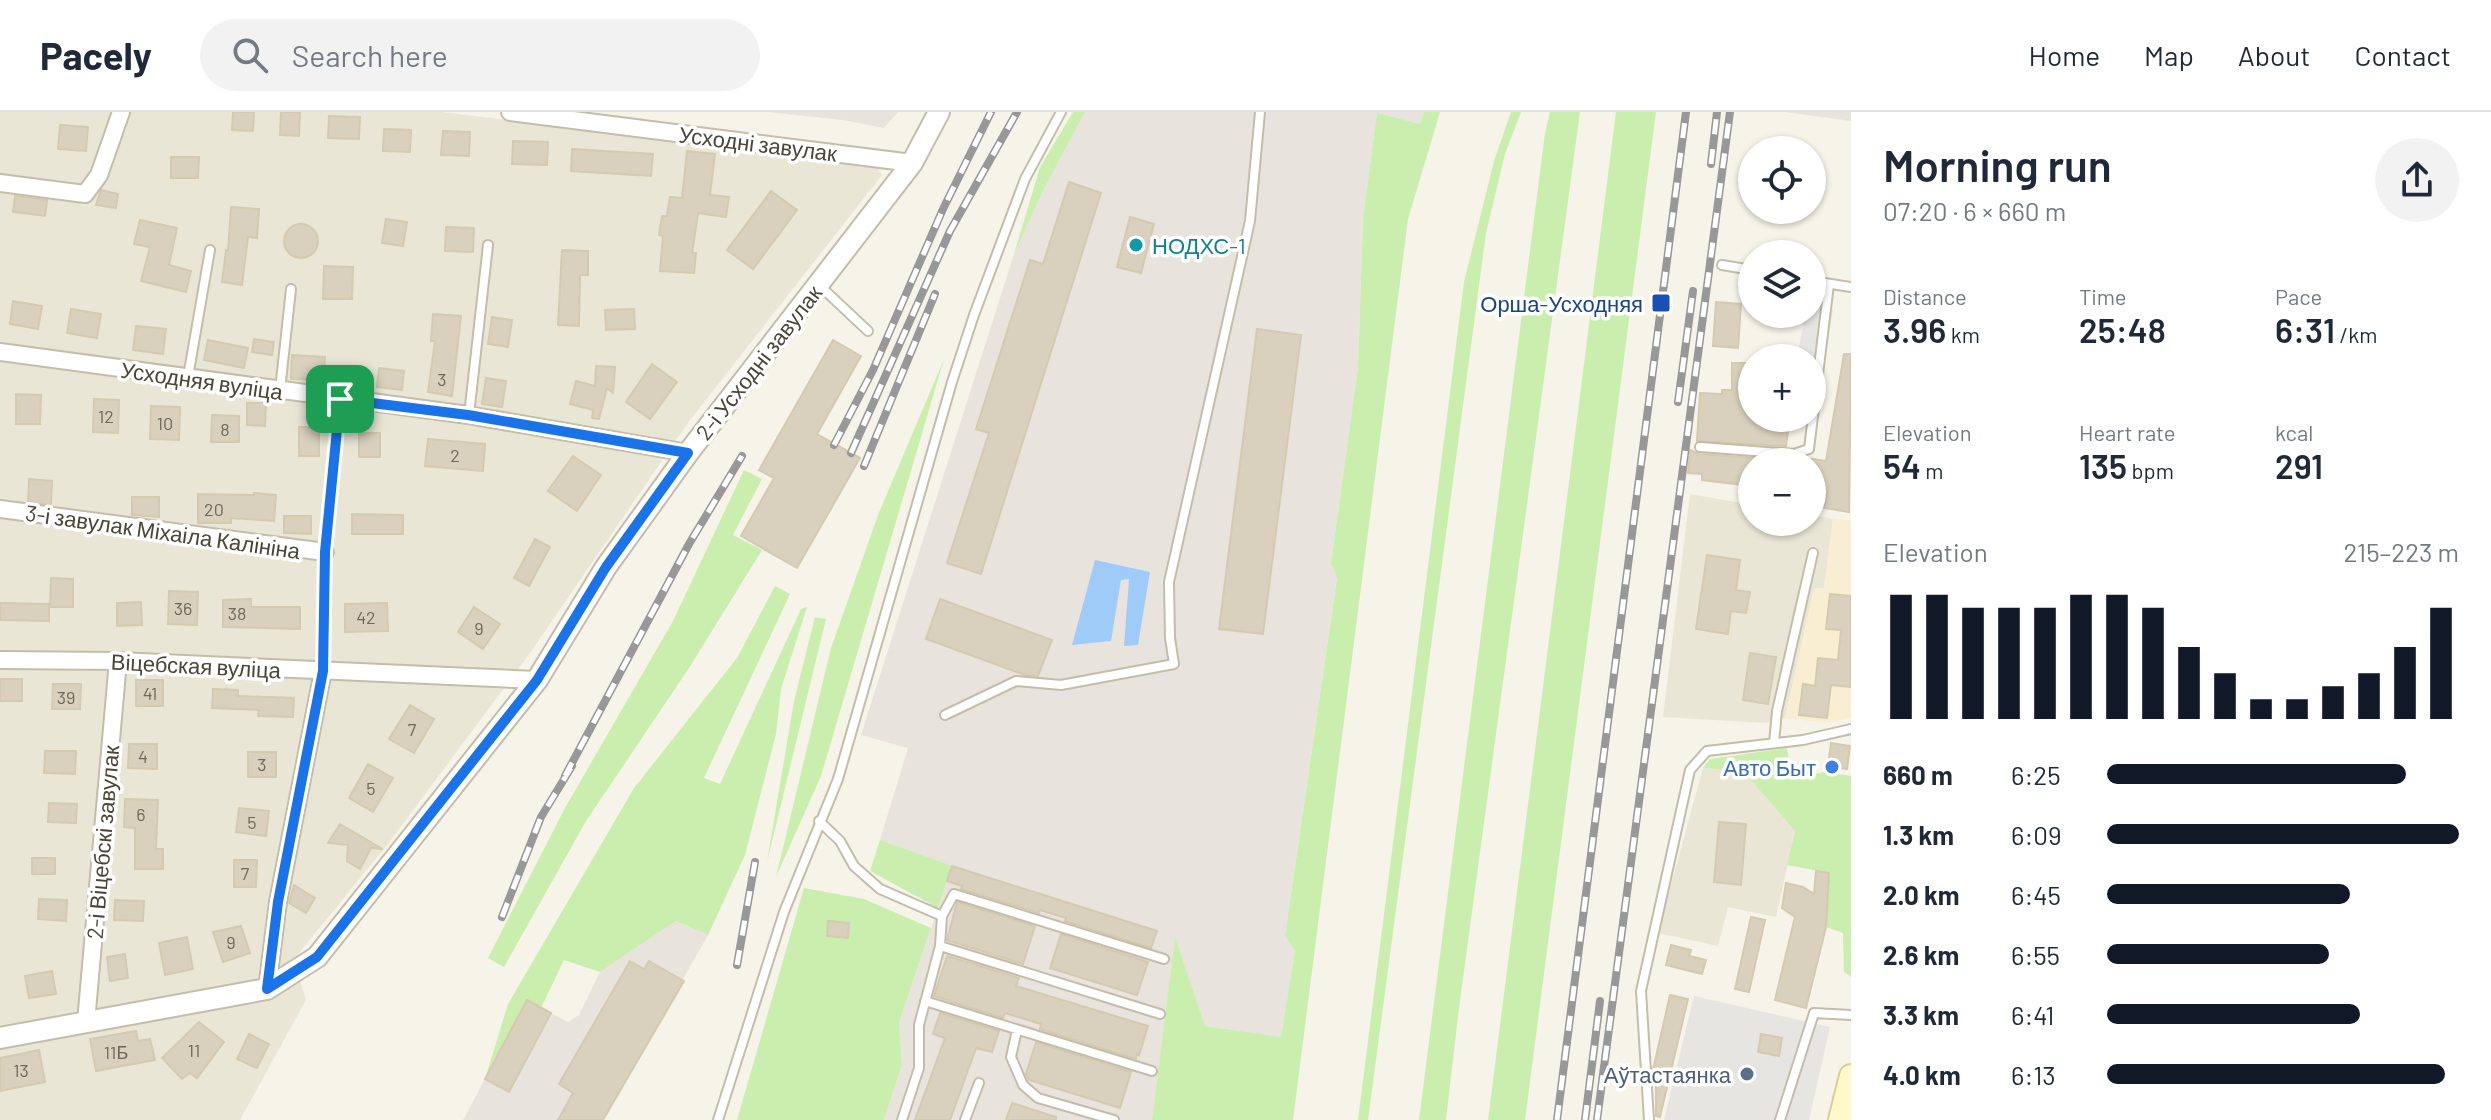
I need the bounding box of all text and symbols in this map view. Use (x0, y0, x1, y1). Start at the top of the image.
search box (200, 19, 760, 91)
text: Pacely (40, 32, 152, 78)
icon: search (228, 33, 272, 77)
text: Search here (292, 37, 448, 73)
text: Home (2029, 38, 2100, 72)
text: Map (2144, 38, 2194, 72)
text: About (2238, 38, 2310, 72)
text: Contact (2354, 38, 2451, 72)
street label: Усходні завулак (677, 120, 839, 167)
map controls (1738, 136, 1826, 536)
button: locate (1738, 136, 1826, 224)
text: Morning run (1883, 138, 2112, 191)
button: share (2375, 138, 2459, 222)
text: 07:20 · 6 × 660 m (1883, 195, 2066, 226)
place label: НОДХС-1 (1152, 232, 1246, 259)
marker: НОДХС-1 (1127, 236, 1145, 254)
button: layers (1738, 240, 1826, 328)
street label: 2-і Усходні завулак (690, 279, 827, 445)
text: Distance (1883, 283, 1967, 309)
text: Time (2079, 283, 2127, 309)
text: Pace (2275, 283, 2322, 309)
place label: Орша-Усходняя (1480, 290, 1643, 317)
marker: Орша-Усходняя (1650, 292, 1672, 314)
text: 3.96 (1883, 309, 1946, 350)
text: 25:48 (2079, 309, 2166, 350)
text: 6:31 (2275, 309, 2335, 350)
text: km (1946, 321, 1980, 347)
text: /km (2335, 321, 2377, 347)
button: + (1738, 344, 1826, 432)
street label: Усходняя вуліца (119, 356, 286, 405)
pin (306, 365, 374, 433)
house number: 3 (437, 368, 447, 390)
icon: arrive (318, 377, 362, 421)
house number: 12 (98, 405, 114, 427)
house number: 10 (157, 412, 173, 434)
house number: 8 (220, 418, 230, 440)
text: Elevation (1883, 419, 1972, 445)
text: Heart rate (2079, 419, 2176, 445)
text: kcal (2275, 419, 2313, 445)
house number: 2 (450, 444, 460, 466)
text: 54 (1883, 445, 1921, 486)
text: 135 (2079, 445, 2127, 486)
text: 291 (2275, 445, 2323, 486)
button: − (1738, 448, 1826, 536)
text: m (1921, 457, 1944, 483)
text: bpm (2127, 457, 2174, 483)
house number: 20 (204, 498, 224, 520)
street label: 3-і завулак Міхаіла Калініна (24, 499, 303, 564)
text: Elevation (1883, 536, 1988, 567)
text: 215–223 m (2343, 536, 2459, 567)
house number: 36 (174, 597, 192, 619)
house number: 38 (228, 602, 246, 624)
house number: 42 (356, 606, 376, 628)
house number: 9 (474, 617, 484, 639)
street label: Віцебская вуліца (110, 648, 282, 683)
house number: 41 (143, 682, 157, 704)
house number: 39 (57, 686, 75, 708)
house number: 7 (408, 718, 417, 740)
street label: 2-і Віцебскі завулак (81, 744, 124, 940)
house number: 4 (138, 745, 148, 767)
house number: 3 (257, 753, 267, 775)
place label: Авто Быт (1723, 754, 1816, 780)
marker: Авто Быт (1823, 758, 1841, 776)
text: 660 m (1883, 759, 1953, 790)
text: 6:25 (2011, 759, 2061, 790)
house number: 5 (366, 777, 376, 799)
house number: 6 (136, 803, 146, 825)
house number: 5 (247, 811, 257, 833)
text: 1.3 km (1883, 819, 1954, 850)
text: 6:09 (2011, 819, 2061, 850)
house number: 7 (241, 862, 250, 884)
text: 2.0 km (1883, 879, 1960, 910)
text: 6:45 (2011, 879, 2061, 910)
house number: 9 (226, 931, 236, 953)
text: 2.6 km (1883, 939, 1959, 970)
text: 6:55 (2011, 939, 2060, 970)
text: 3.3 km (1883, 999, 1959, 1030)
text: 6:41 (2011, 999, 2054, 1030)
house number: 11 (188, 1039, 200, 1061)
house number: 11Б (104, 1041, 128, 1063)
house number: 13 (13, 1059, 29, 1081)
text: 4.0 km (1883, 1059, 1961, 1090)
text: 6:13 (2011, 1059, 2056, 1090)
place label: Аўтастаянка (1604, 1061, 1732, 1088)
marker: Аўтастаянка (1738, 1065, 1756, 1083)

